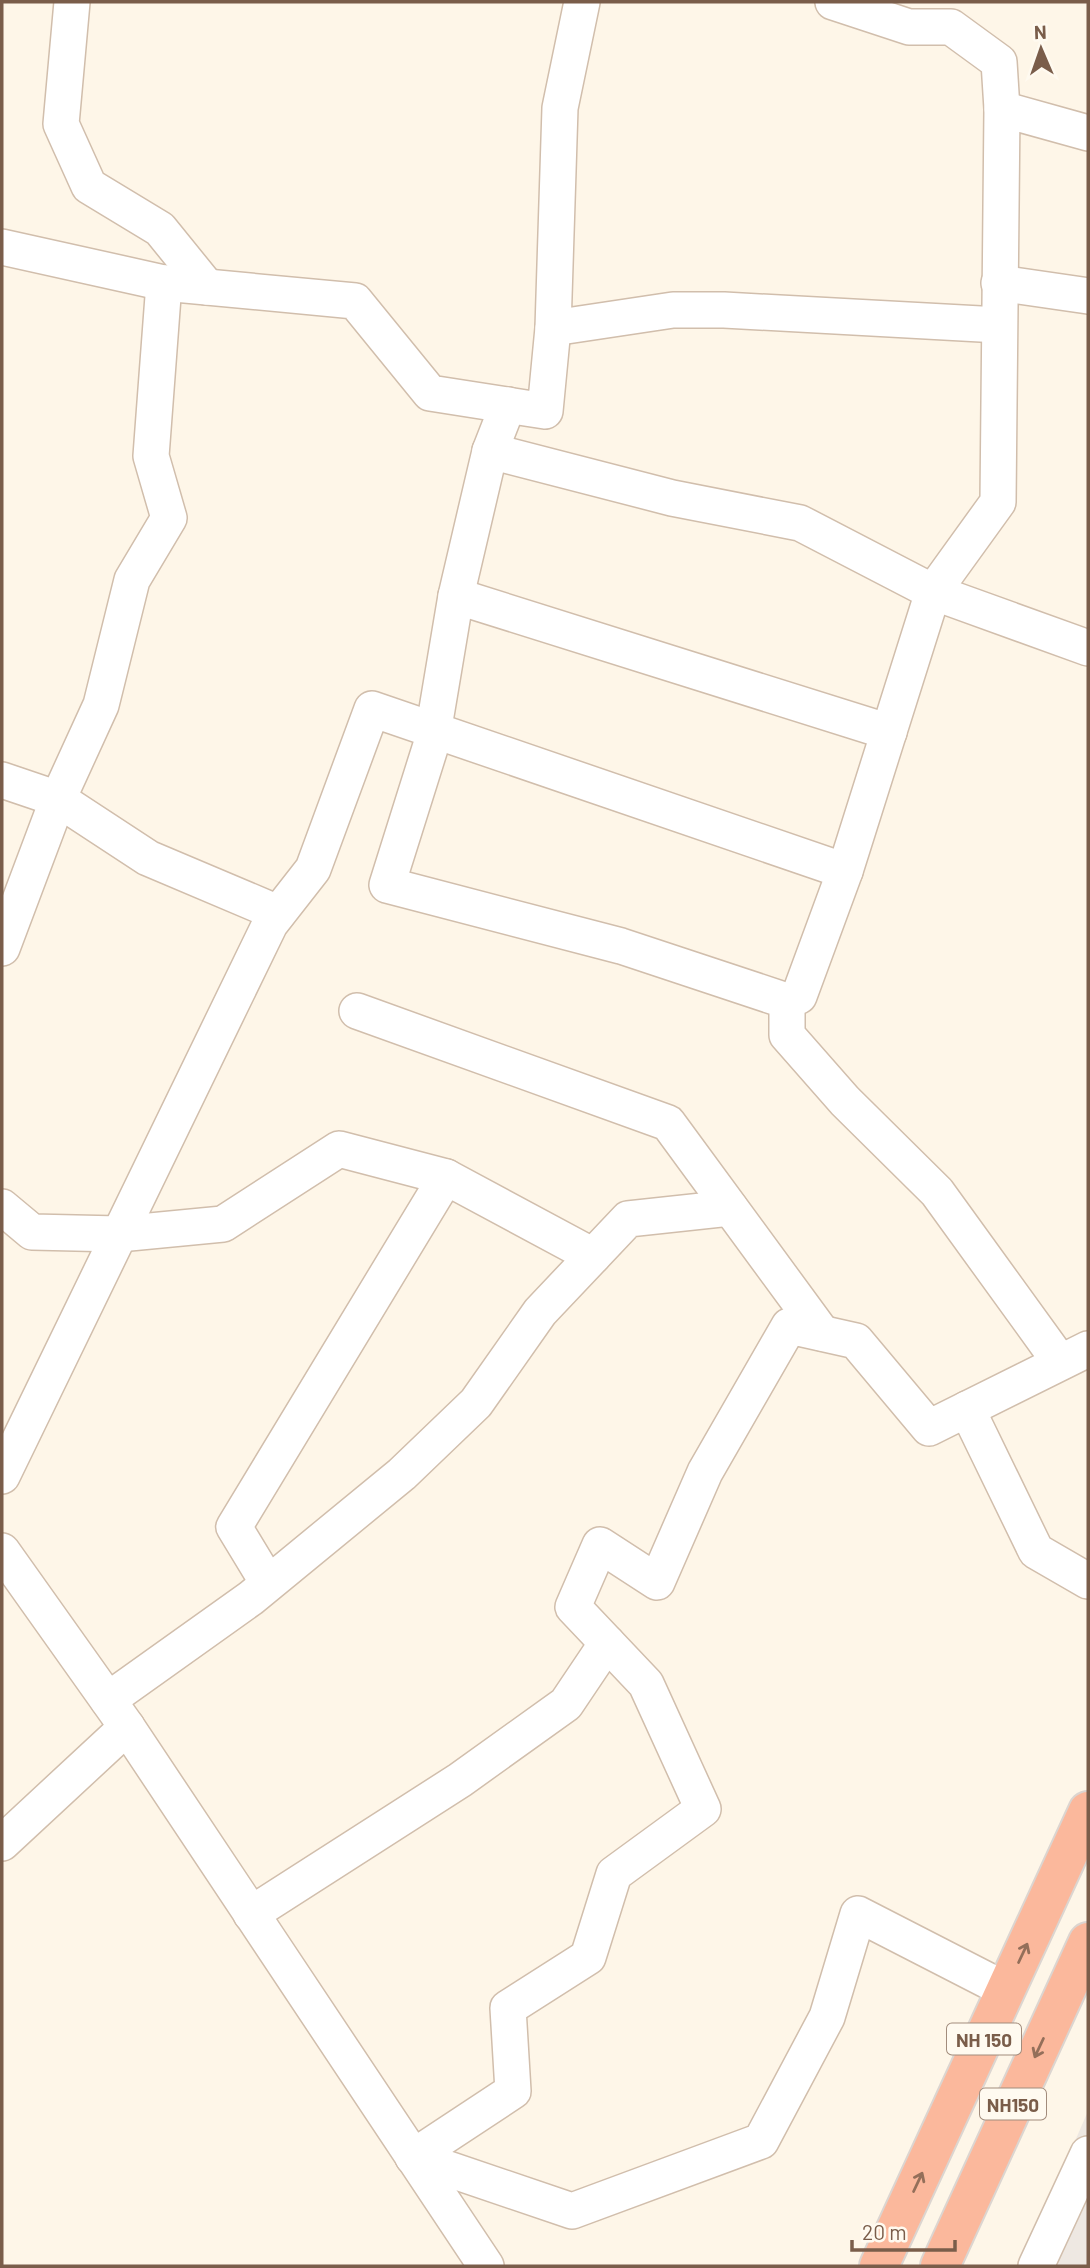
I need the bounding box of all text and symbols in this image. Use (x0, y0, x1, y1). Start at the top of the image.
north arrow (1006, 14, 1076, 84)
text: N (1034, 20, 1047, 43)
one-way arrow (1017, 1943, 1030, 1964)
road number: NH 150 (947, 2024, 1021, 2054)
one-way arrow (1032, 2037, 1045, 2058)
road number: NH150 (980, 2088, 1046, 2120)
one-way arrow (912, 2172, 925, 2193)
scale bar (852, 2208, 955, 2252)
text: 20 m (862, 2219, 907, 2244)

